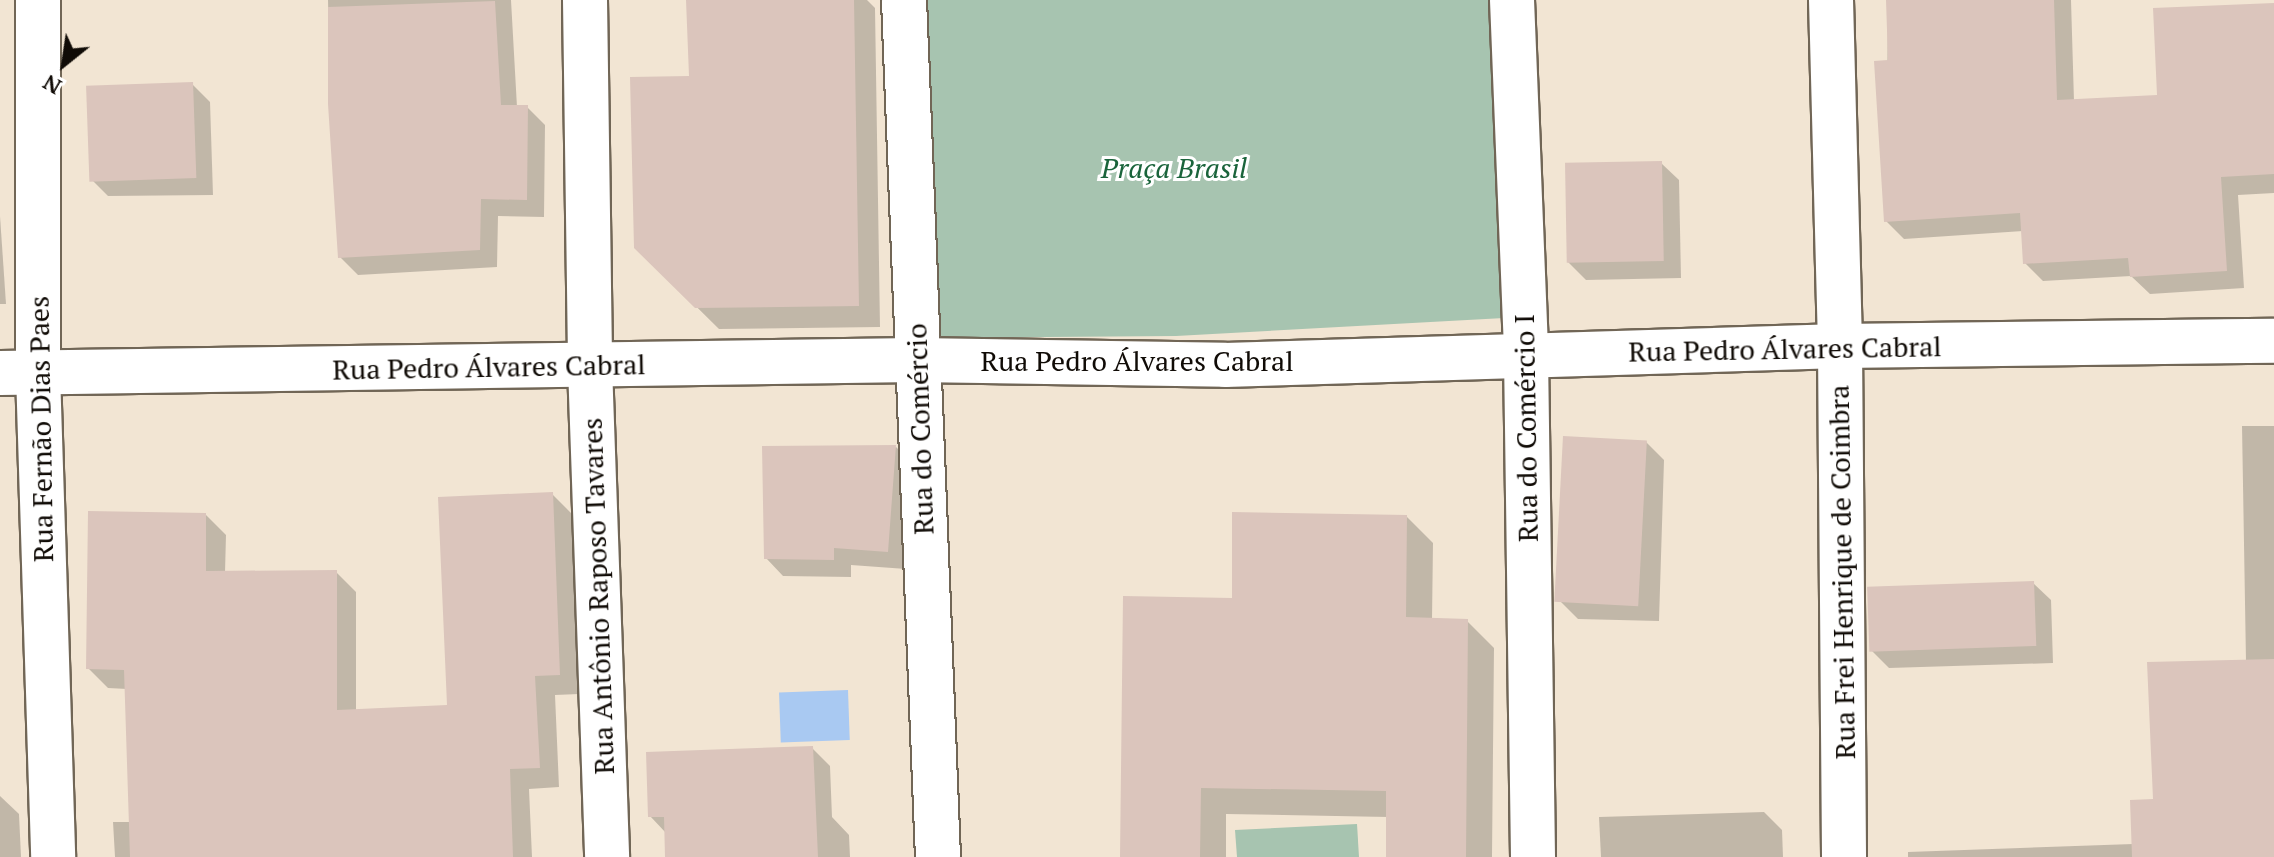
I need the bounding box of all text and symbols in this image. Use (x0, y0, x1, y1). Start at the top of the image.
north arrow (24, 24, 104, 104)
text: N (37, 68, 66, 102)
park label: Praça Brasil (1101, 151, 1247, 185)
street label: Rua Fernão Dias Paes (22, 296, 60, 562)
street label: Rua do Comércio I (1507, 314, 1545, 542)
street label: Rua do Comércio (900, 323, 940, 535)
street label: Rua Pedro Álvares Cabral (1628, 329, 1942, 369)
street label: Rua Pedro Álvares Cabral (980, 344, 1294, 378)
street label: Rua Pedro Álvares Cabral (332, 347, 646, 387)
street label: Rua Frei Henrique de Coimbra (1822, 384, 1862, 760)
street label: Rua Antônio Raposo Tavares (575, 417, 621, 775)

